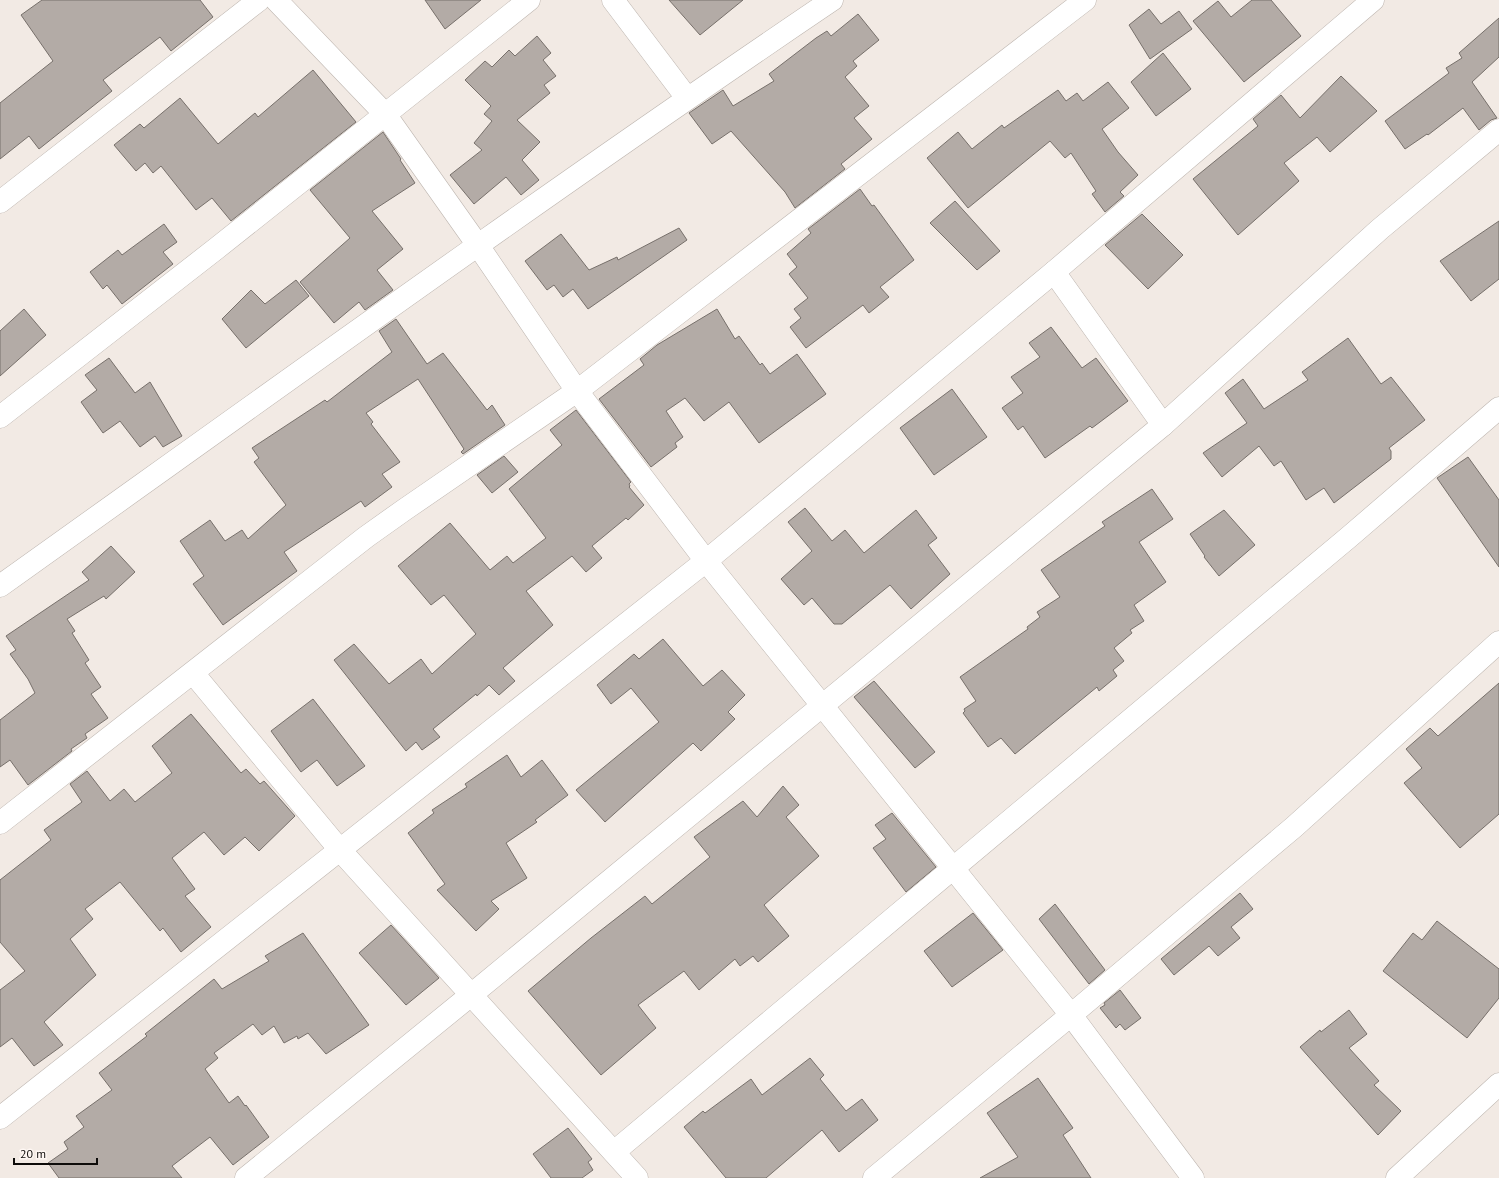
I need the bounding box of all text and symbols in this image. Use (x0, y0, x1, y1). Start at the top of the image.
scale bar (14, 1140, 97, 1166)
text: 20 m (20, 1146, 46, 1161)

